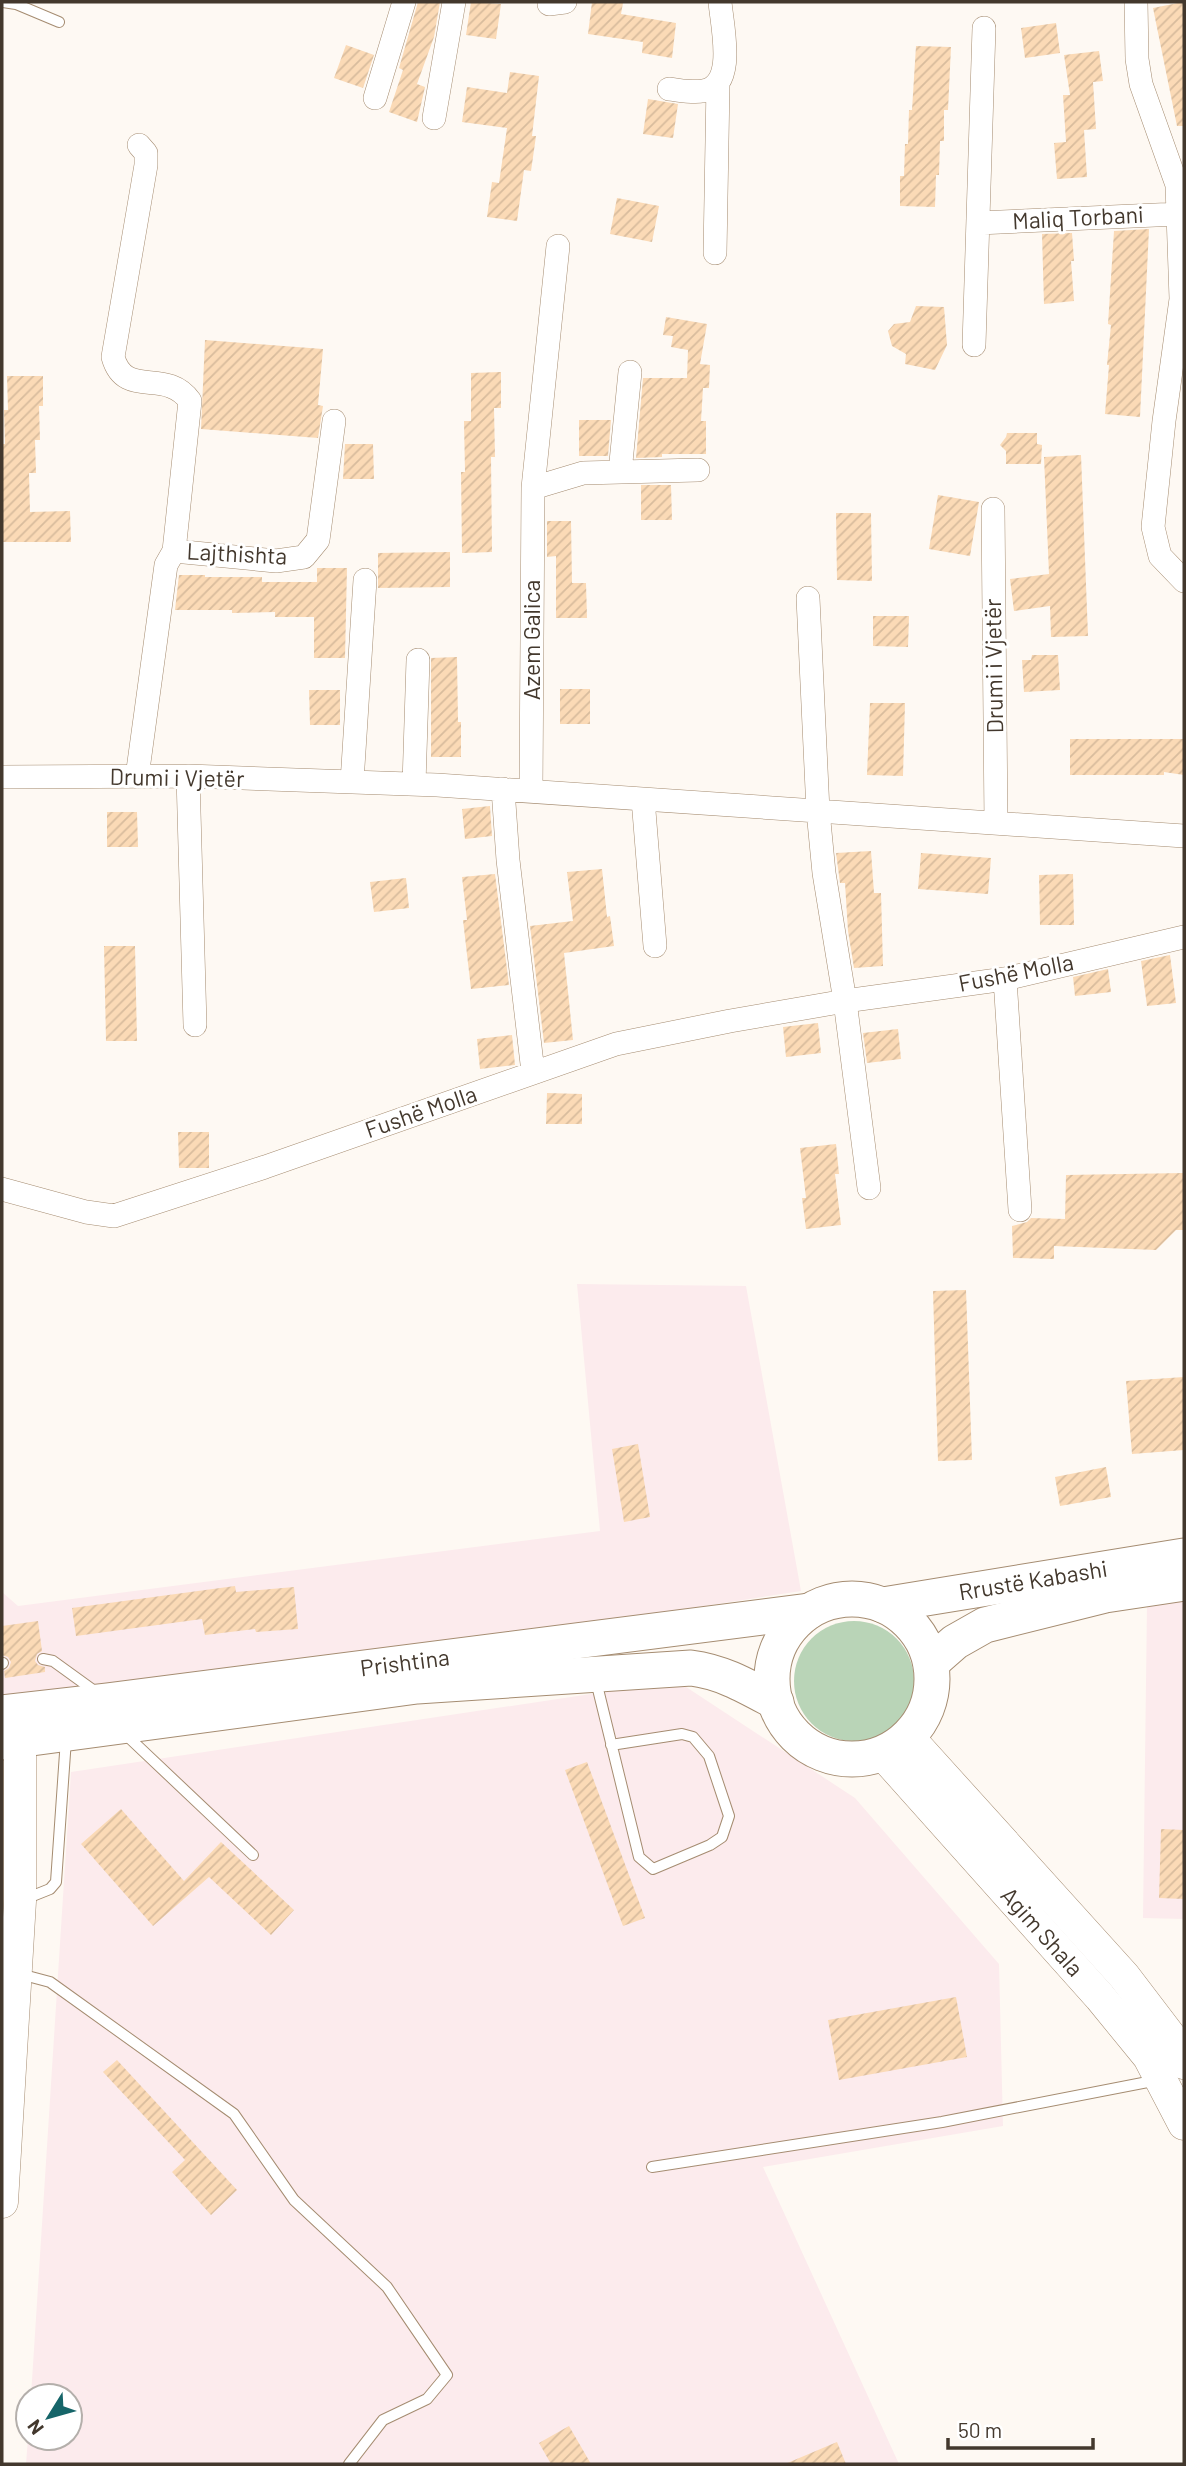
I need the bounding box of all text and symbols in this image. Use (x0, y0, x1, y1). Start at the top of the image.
street label: Maliq Torbani (1012, 200, 1144, 234)
street label: Lajthishta (186, 536, 288, 570)
street label: Azem Galica (517, 580, 545, 700)
street label: Drumi i Vjetër (978, 598, 1008, 734)
street label: Drumi i Vjetër (109, 762, 245, 792)
street label: Fushë Molla (956, 947, 1076, 997)
street label: Fushë Molla (361, 1079, 480, 1143)
street label: Rrustë Kabashi (956, 1554, 1109, 1605)
street label: Prishtina (358, 1642, 451, 1681)
street label: Agim Shala (996, 1881, 1090, 1982)
north arrow (14, 2382, 84, 2452)
scale bar (948, 2406, 1093, 2450)
text: N (22, 2416, 48, 2440)
text: 50 m (958, 2417, 1002, 2442)

